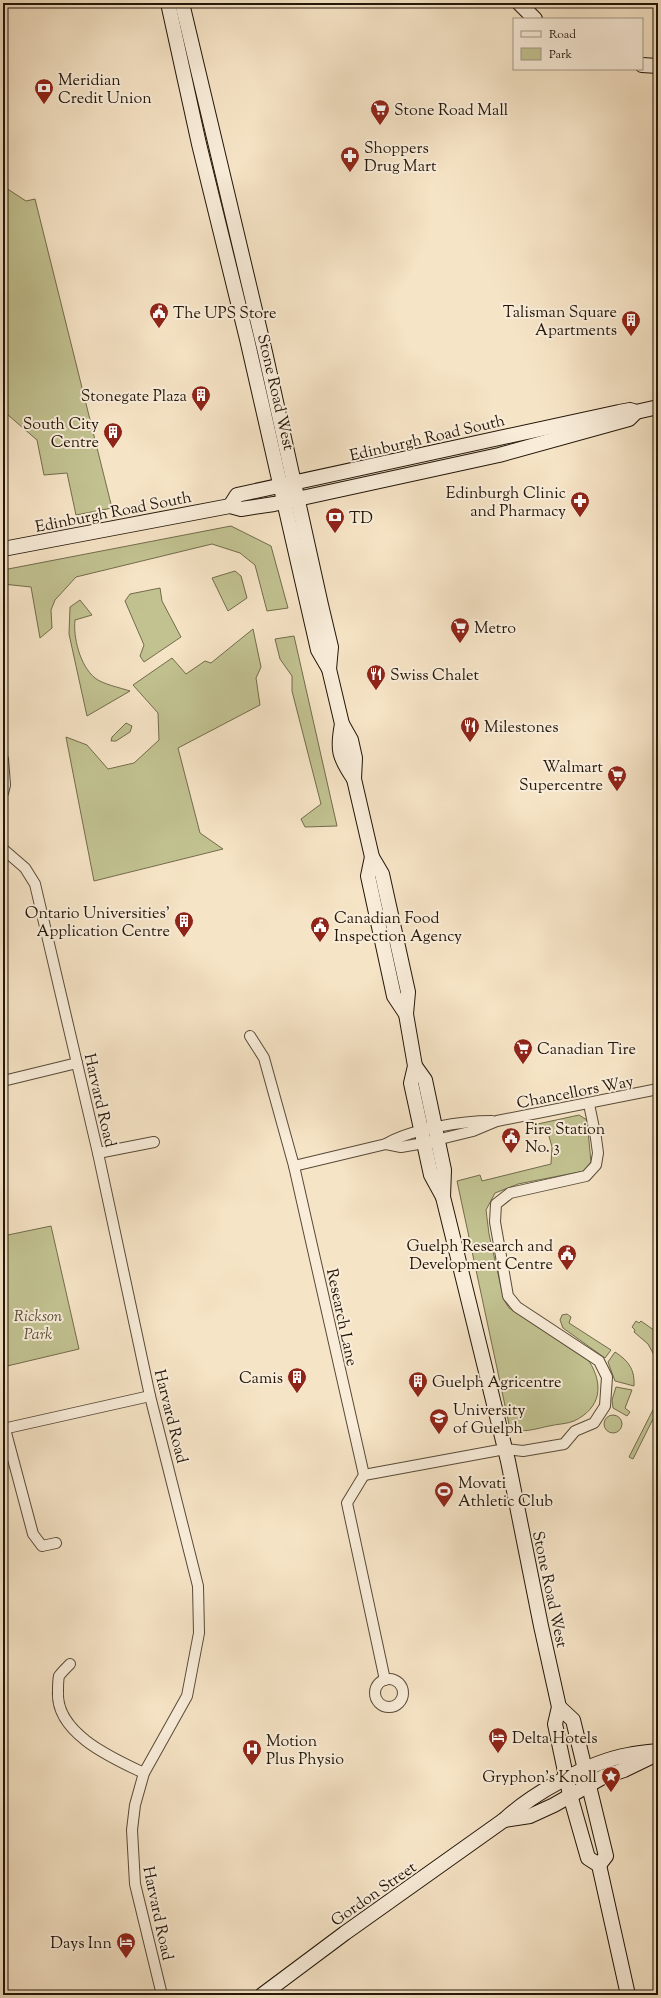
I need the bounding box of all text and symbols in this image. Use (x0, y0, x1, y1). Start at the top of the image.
legend (513, 18, 643, 70)
text: Road (549, 26, 576, 44)
text: Park (549, 46, 572, 64)
place label: Meridian Credit Union (58, 70, 152, 111)
bank icon: Meridian Credit Union (33, 77, 55, 105)
supermarket icon: Stone Road Mall (369, 98, 391, 126)
place label: Stone Road Mall (394, 100, 509, 123)
place label: Shoppers Drug Mart (364, 138, 437, 179)
pharmacy icon: Shoppers Drug Mart (339, 145, 361, 173)
public building icon: The UPS Store (148, 301, 170, 329)
place label: Talisman Square Apartments (503, 302, 617, 343)
place label: The UPS Store (173, 303, 277, 326)
building icon: Talisman Square Apartments (620, 309, 642, 337)
street label: Stone Road West (250, 332, 299, 453)
building icon: Stonegate Plaza (190, 384, 212, 412)
place label: Stonegate Plaza (81, 386, 188, 409)
street label: Edinburgh Road South (348, 410, 508, 469)
place label: South City Centre (23, 414, 99, 455)
building icon: South City Centre (102, 421, 124, 449)
place label: Edinburgh Clinic and Pharmacy (446, 483, 566, 524)
street label: Edinburgh Road South (33, 487, 194, 540)
pharmacy icon: Edinburgh Clinic and Pharmacy (569, 490, 591, 518)
bank icon: TD (324, 506, 346, 534)
place label: TD (349, 508, 373, 531)
supermarket icon: Metro (449, 616, 471, 644)
place label: Metro (474, 618, 516, 641)
restaurant icon: Swiss Chalet (365, 663, 387, 691)
place label: Swiss Chalet (390, 665, 479, 688)
restaurant icon: Milestones (459, 715, 481, 743)
place label: Milestones (484, 717, 559, 740)
place label: Walmart Supercentre (519, 757, 604, 798)
supermarket icon: Walmart Supercentre (606, 764, 628, 792)
place label: Ontario Universities' Application Centre (25, 903, 170, 944)
place label: Canadian Food Inspection Agency (334, 908, 462, 949)
building icon: Ontario Universities' Application Centre (173, 910, 195, 938)
public building icon: Canadian Food Inspection Agency (309, 915, 331, 943)
supermarket icon: Canadian Tire (512, 1037, 534, 1065)
place label: Canadian Tire (537, 1039, 636, 1062)
street label: Harvard Road (77, 1051, 121, 1150)
street label: Chancellors Way (515, 1071, 636, 1116)
place label: Fire Station No. 3 (525, 1119, 606, 1160)
public building icon: Fire Station No. 3 (500, 1126, 522, 1154)
place label: Guelph Research and Development Centre (406, 1236, 553, 1277)
public building icon: Guelph Research and Development Centre (556, 1243, 578, 1271)
street label: Research Lane (319, 1267, 362, 1368)
park label: Rickson Park (14, 1306, 63, 1347)
building icon: Camis (286, 1366, 308, 1394)
street label: Harvard Road (147, 1367, 192, 1466)
place label: Camis (239, 1368, 283, 1391)
building icon: Guelph Agricentre (407, 1370, 429, 1398)
place label: Guelph Agricentre (432, 1372, 561, 1395)
place label: University of Guelph (453, 1400, 526, 1441)
school or university icon: University of Guelph (428, 1407, 450, 1435)
place label: Movati Athletic Club (458, 1473, 553, 1514)
sports icon: Movati Athletic Club (433, 1480, 455, 1508)
street label: Stone Road West (525, 1529, 572, 1650)
hotel icon: Delta Hotels (487, 1726, 509, 1754)
place label: Delta Hotels (512, 1728, 598, 1751)
place label: Motion Plus Physio (266, 1731, 344, 1772)
hospital icon: Motion Plus Physio (241, 1738, 263, 1766)
place icon: Gryphon's Knoll (600, 1765, 622, 1793)
place label: Gryphon's Knoll (482, 1767, 598, 1790)
street label: Gordon Street (327, 1857, 422, 1933)
street label: Harvard Road (135, 1864, 178, 1963)
hotel icon: Days Inn (115, 1931, 137, 1959)
place label: Days Inn (50, 1933, 113, 1956)

